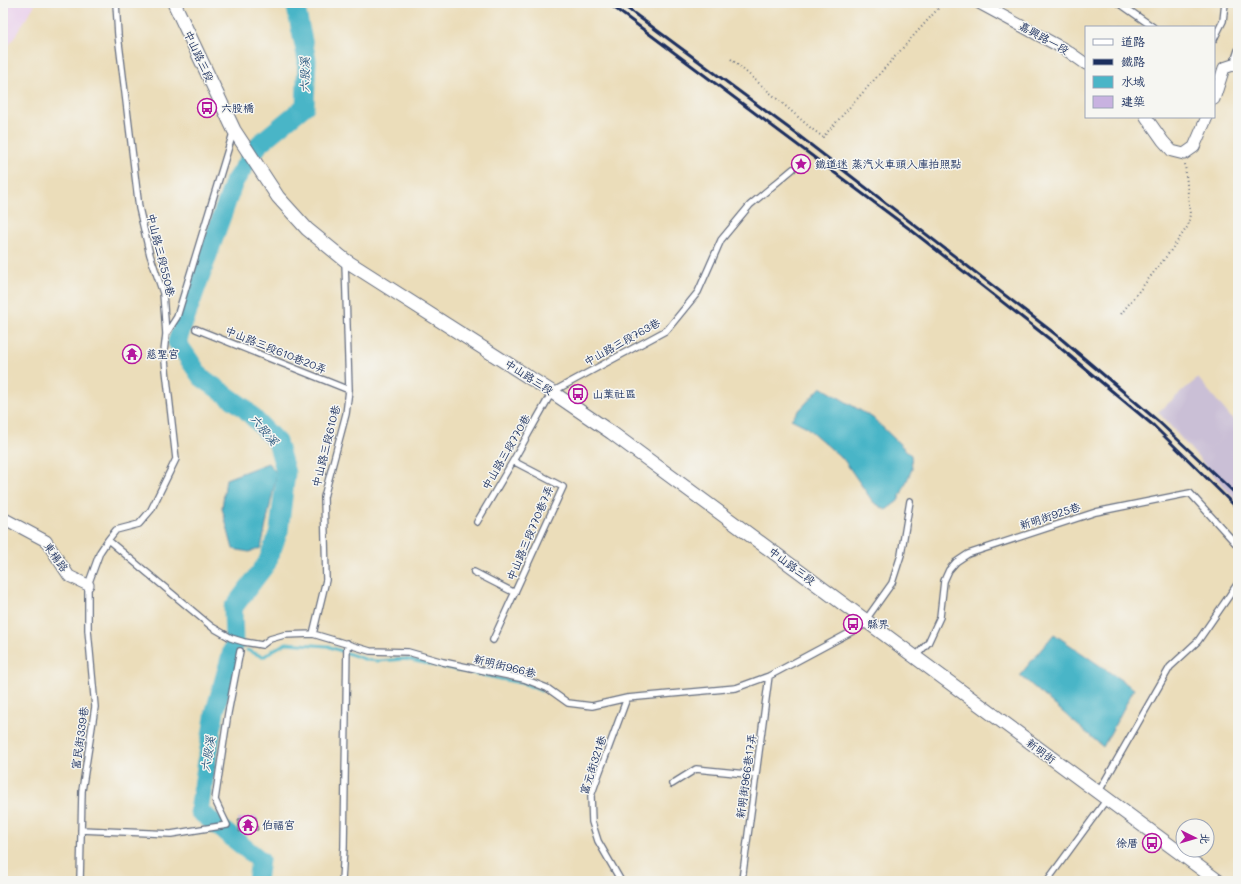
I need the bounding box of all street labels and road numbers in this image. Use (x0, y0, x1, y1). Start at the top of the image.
street label: 嘉興路一段 (1017, 18, 1072, 57)
street label: 中山路三段 (181, 28, 218, 84)
street label: 中山路三段550巷 (144, 212, 179, 298)
street label: 中山路三段763巷 (581, 314, 663, 369)
street label: 中山路三段610巷20弄 (223, 322, 329, 377)
street label: 中山路三段 (502, 355, 556, 398)
street label: 中山路三段610巷 (308, 403, 343, 489)
street label: 中山路三段770巷 (478, 411, 533, 492)
street label: 中山路三段770巷7弄 (503, 483, 556, 583)
street label: 新明街925巷 (1018, 499, 1082, 532)
street label: 東楊路 (41, 539, 72, 575)
street label: 中山路三段 (766, 543, 819, 588)
street label: 新明街966巷 (472, 651, 538, 681)
street label: 富民街339巷 (68, 705, 91, 770)
street label: 新明街966巷17弄 (732, 732, 759, 819)
street label: 富元街321巷 (576, 733, 609, 796)
street label: 新明街 (1024, 735, 1060, 767)

